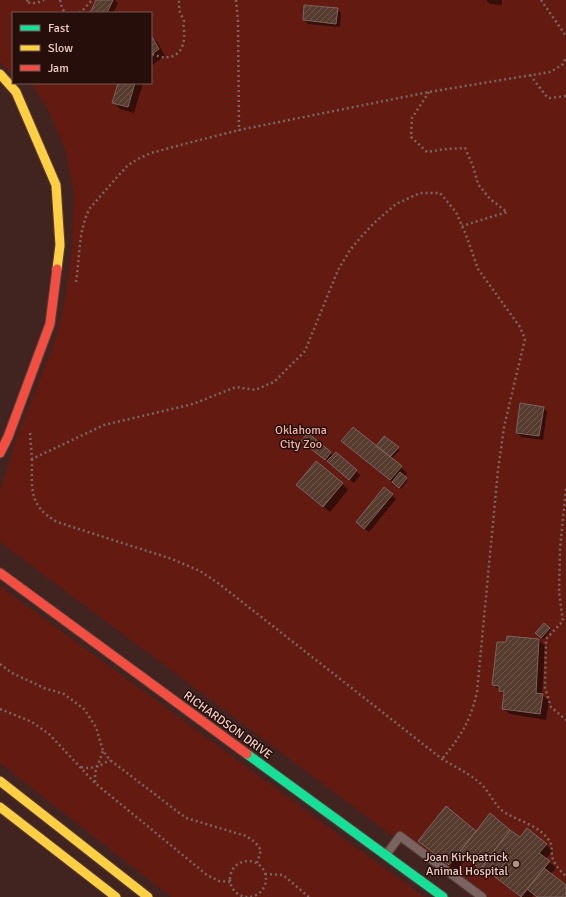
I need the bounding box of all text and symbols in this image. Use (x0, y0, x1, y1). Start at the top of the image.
legend (12, 12, 152, 84)
text: Fast (48, 21, 69, 36)
text: Slow (48, 41, 73, 56)
text: Jam (48, 61, 69, 76)
park label: Oklahoma City Zoo (275, 423, 327, 452)
street label: RICHARDSON DRIVE (180, 688, 275, 763)
place label: Joan Kirkpatrick Animal Hospital (424, 850, 508, 879)
marker: Joan Kirkpatrick Animal Hospital (511, 859, 521, 869)

